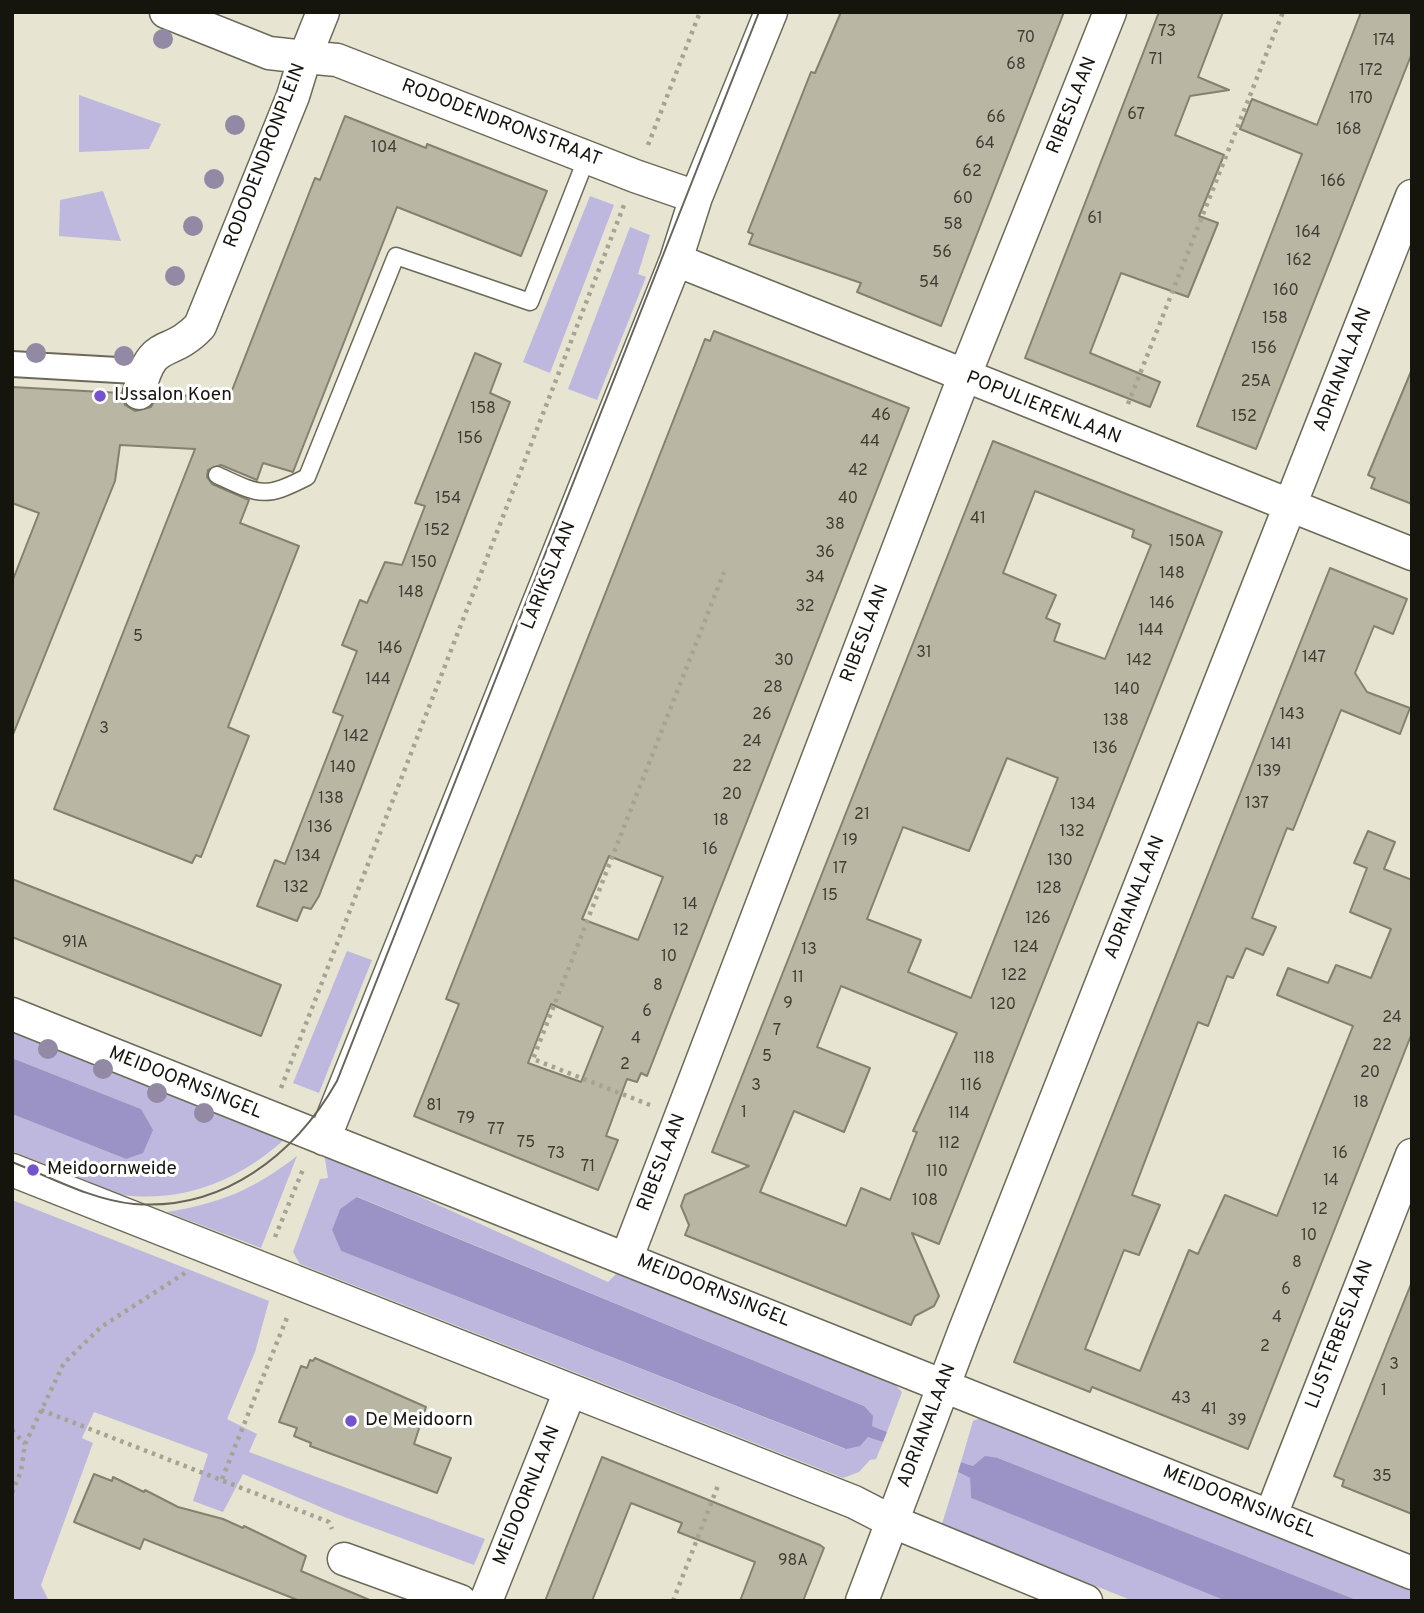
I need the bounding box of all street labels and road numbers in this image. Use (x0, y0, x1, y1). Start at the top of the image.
street label: RIBESLAAN (1043, 54, 1103, 158)
street label: RODODENDRONPLEIN (220, 60, 312, 252)
street label: RODODENDRONSTRAAT (398, 75, 604, 173)
street label: ADRIANALAAN (1310, 305, 1378, 435)
street label: POPULIERENLAAN (962, 368, 1124, 450)
street label: LARIKSLAAN (518, 519, 582, 633)
street label: RIBESLAAN (837, 582, 895, 686)
street label: ADRIANALAAN (1101, 833, 1171, 963)
street label: MEIDOORNSINGEL (105, 1043, 265, 1125)
street label: RIBESLAAN (634, 1111, 692, 1215)
street label: MEIDOORNSINGEL (633, 1251, 793, 1333)
street label: LIJSTERBESLAAN (1302, 1258, 1380, 1412)
street label: ADRIANALAAN (894, 1361, 962, 1491)
street label: MEIDOORNLAAN (490, 1423, 566, 1569)
street label: MEIDOORNSINGEL (1159, 1462, 1319, 1544)

